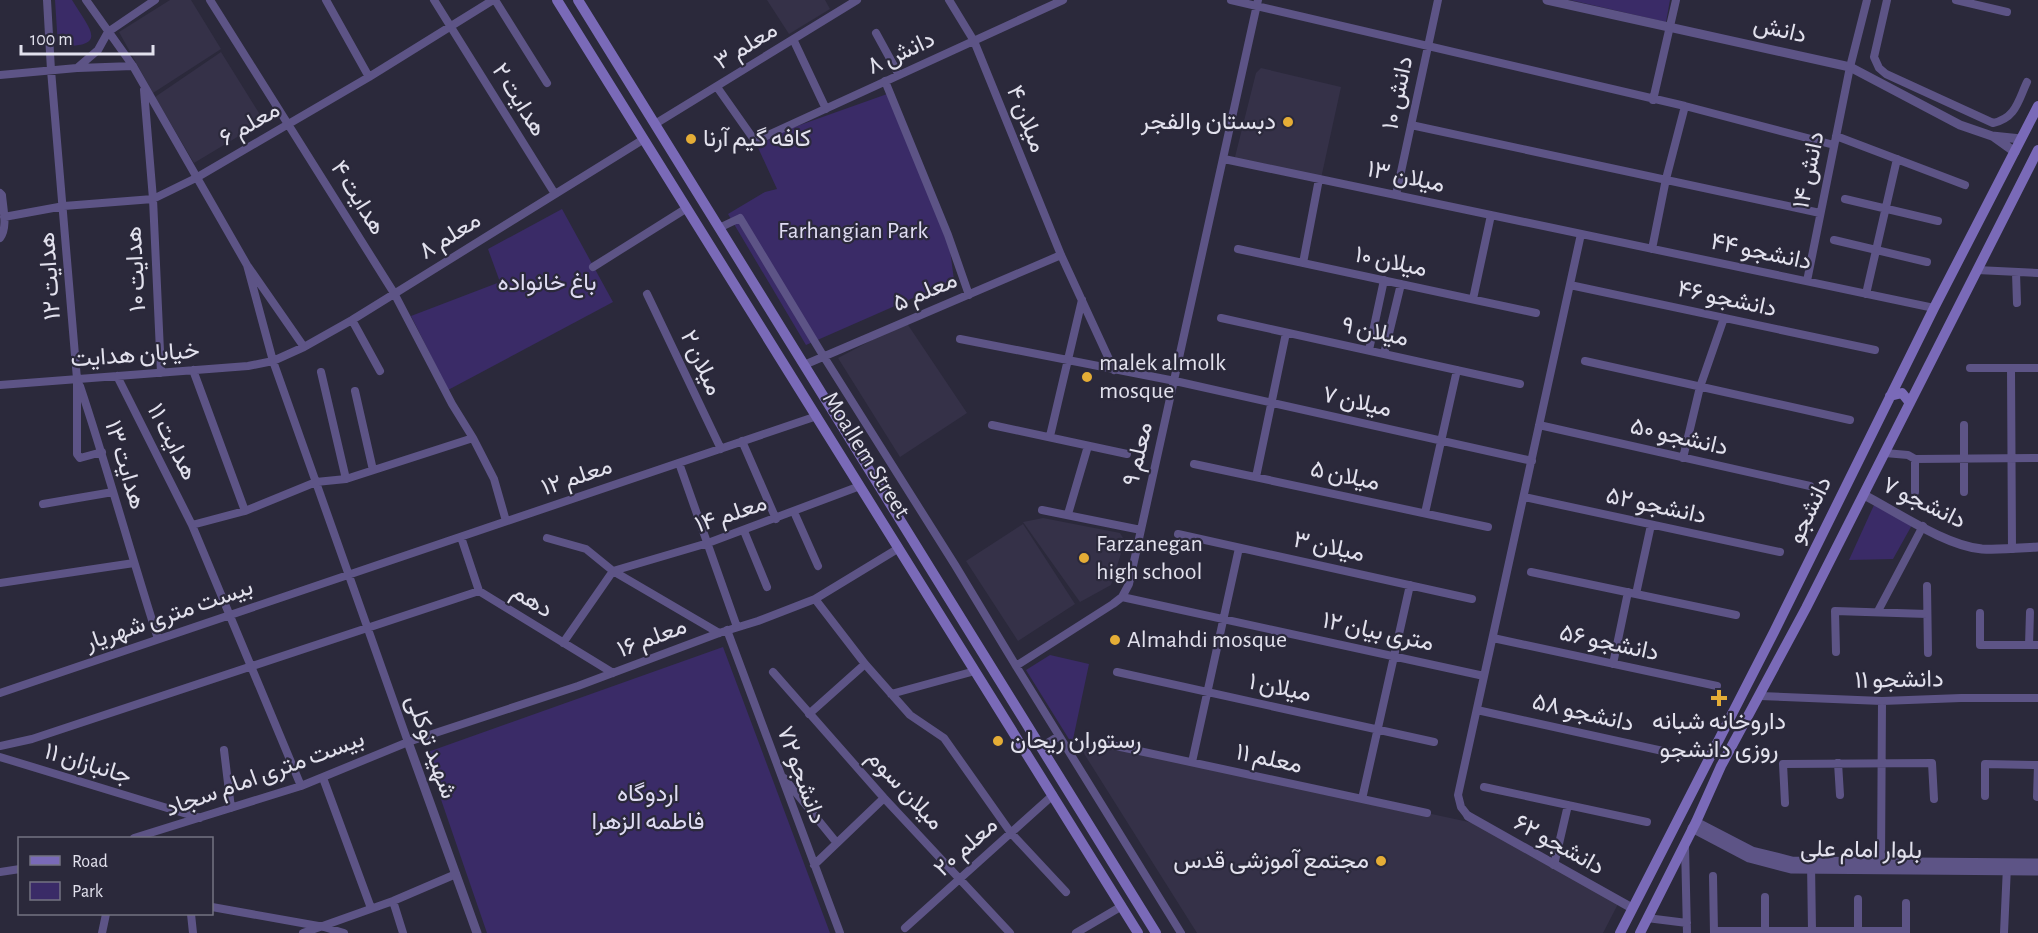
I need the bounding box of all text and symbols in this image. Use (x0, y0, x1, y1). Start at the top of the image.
street label: دانش (1751, 12, 1809, 49)
street label: معلم ۳ (710, 17, 783, 77)
scale bar (21, 18, 153, 56)
street label: دانش ۸ (863, 27, 939, 80)
text: 100 m (30, 31, 73, 49)
street label: دانش ۱۰ (1379, 54, 1418, 132)
street label: هدایت ۲ (486, 59, 551, 141)
street label: میلان ۴ (1001, 82, 1050, 156)
street label: معلم ۶ (216, 97, 286, 153)
place label: دبستان والفجر (1140, 110, 1276, 136)
marker: دبستان والفجر (1281, 115, 1295, 129)
place label: کافه گیم آرنا (703, 126, 811, 154)
street label: دانش ۱۴ (1789, 129, 1830, 211)
marker: کافه گیم آرنا (684, 132, 698, 146)
street label: هدایت ۴ (325, 157, 390, 240)
street label: میلان ۱۳ (1365, 157, 1447, 198)
street label: معلم ۸ (415, 208, 487, 267)
park label: Farhangian Park (778, 219, 928, 243)
street label: هدایت ۱۰ (122, 225, 151, 312)
street label: دانشجو ۴۴ (1708, 230, 1814, 276)
street label: هدایت ۱۲ (35, 231, 66, 321)
street label: میلان ۱۰ (1352, 243, 1429, 282)
street label: معلم ۵ (889, 268, 962, 319)
park label: باغ خانواده (497, 271, 597, 298)
street label: دانشجو ۴۶ (1675, 277, 1779, 323)
street label: میلان ۹ (1339, 313, 1411, 352)
street label: میلان ۲ (675, 327, 726, 400)
street label: خیابان هدایت (70, 339, 200, 372)
place label: malek almolk mosque (1099, 351, 1226, 403)
marker: malek almolk mosque (1080, 370, 1094, 384)
street label: میلان ۷ (1320, 382, 1394, 423)
street label: Moallem Street (818, 388, 914, 523)
street label: هدایت ۱۱ (142, 400, 201, 485)
street label: دانشجو ۵۰ (1627, 414, 1730, 462)
street label: هدایت ۱۳ (99, 418, 150, 513)
street label: معلم ۹ (1119, 420, 1160, 489)
street label: معلم ۱۲ (539, 454, 616, 503)
street label: میلان ۵ (1308, 457, 1382, 496)
street label: دانشجو (1784, 473, 1838, 548)
street label: دانشجو ۷ (1878, 473, 1969, 535)
street label: دانشجو ۵۲ (1603, 484, 1708, 530)
street label: معلم ۱۴ (692, 491, 771, 540)
street label: میلان ۳ (1291, 528, 1367, 567)
place label: Farzanegan high school (1096, 532, 1203, 584)
marker: Farzanegan high school (1077, 551, 1091, 565)
street label: بیست متری شهریار (81, 575, 257, 657)
street label: دهم (506, 579, 557, 625)
street label: ۱۲ متری بیان (1320, 608, 1436, 657)
street label: معلم ۱۶ (614, 614, 691, 665)
street label: دانشجو ۵۶ (1557, 621, 1661, 667)
place label: Almahdi mosque (1127, 628, 1287, 652)
marker: Almahdi mosque (1108, 633, 1122, 647)
street label: دانشجو ۱۱ (1854, 667, 1944, 695)
street label: میلان ۱ (1246, 670, 1313, 707)
street label: دانشجو ۵۸ (1529, 690, 1636, 738)
marker: داروخانه شبانه روزی دانشجو (1712, 691, 1726, 705)
street label: شهید توکلی (399, 692, 461, 803)
place label: داروخانه شبانه روزی دانشجو (1652, 710, 1786, 764)
street label: دانشجو ۷۲ (770, 723, 830, 828)
street label: بیست متری امام سجاد (162, 727, 369, 824)
place label: رستوران ریحان (1010, 729, 1141, 755)
marker: رستوران ریحان (991, 734, 1005, 748)
street label: جانبازان ۱۱ (41, 739, 135, 791)
street label: معلم ۱۱ (1233, 740, 1304, 781)
street label: میلان سوم (860, 745, 948, 837)
park label: اردوگاه فاطمه الزهرا (592, 781, 704, 836)
street label: دانشجو ۶۲ (1509, 810, 1608, 881)
street label: معلم ۲۰ (930, 813, 1004, 884)
legend (18, 837, 213, 915)
street label: بلوار امام علی (1800, 837, 1922, 866)
place label: مجتمع آموزشی قدس (1173, 848, 1369, 877)
text: Road (72, 853, 108, 871)
marker: مجتمع آموزشی قدس (1374, 854, 1388, 868)
text: Park (72, 883, 104, 901)

